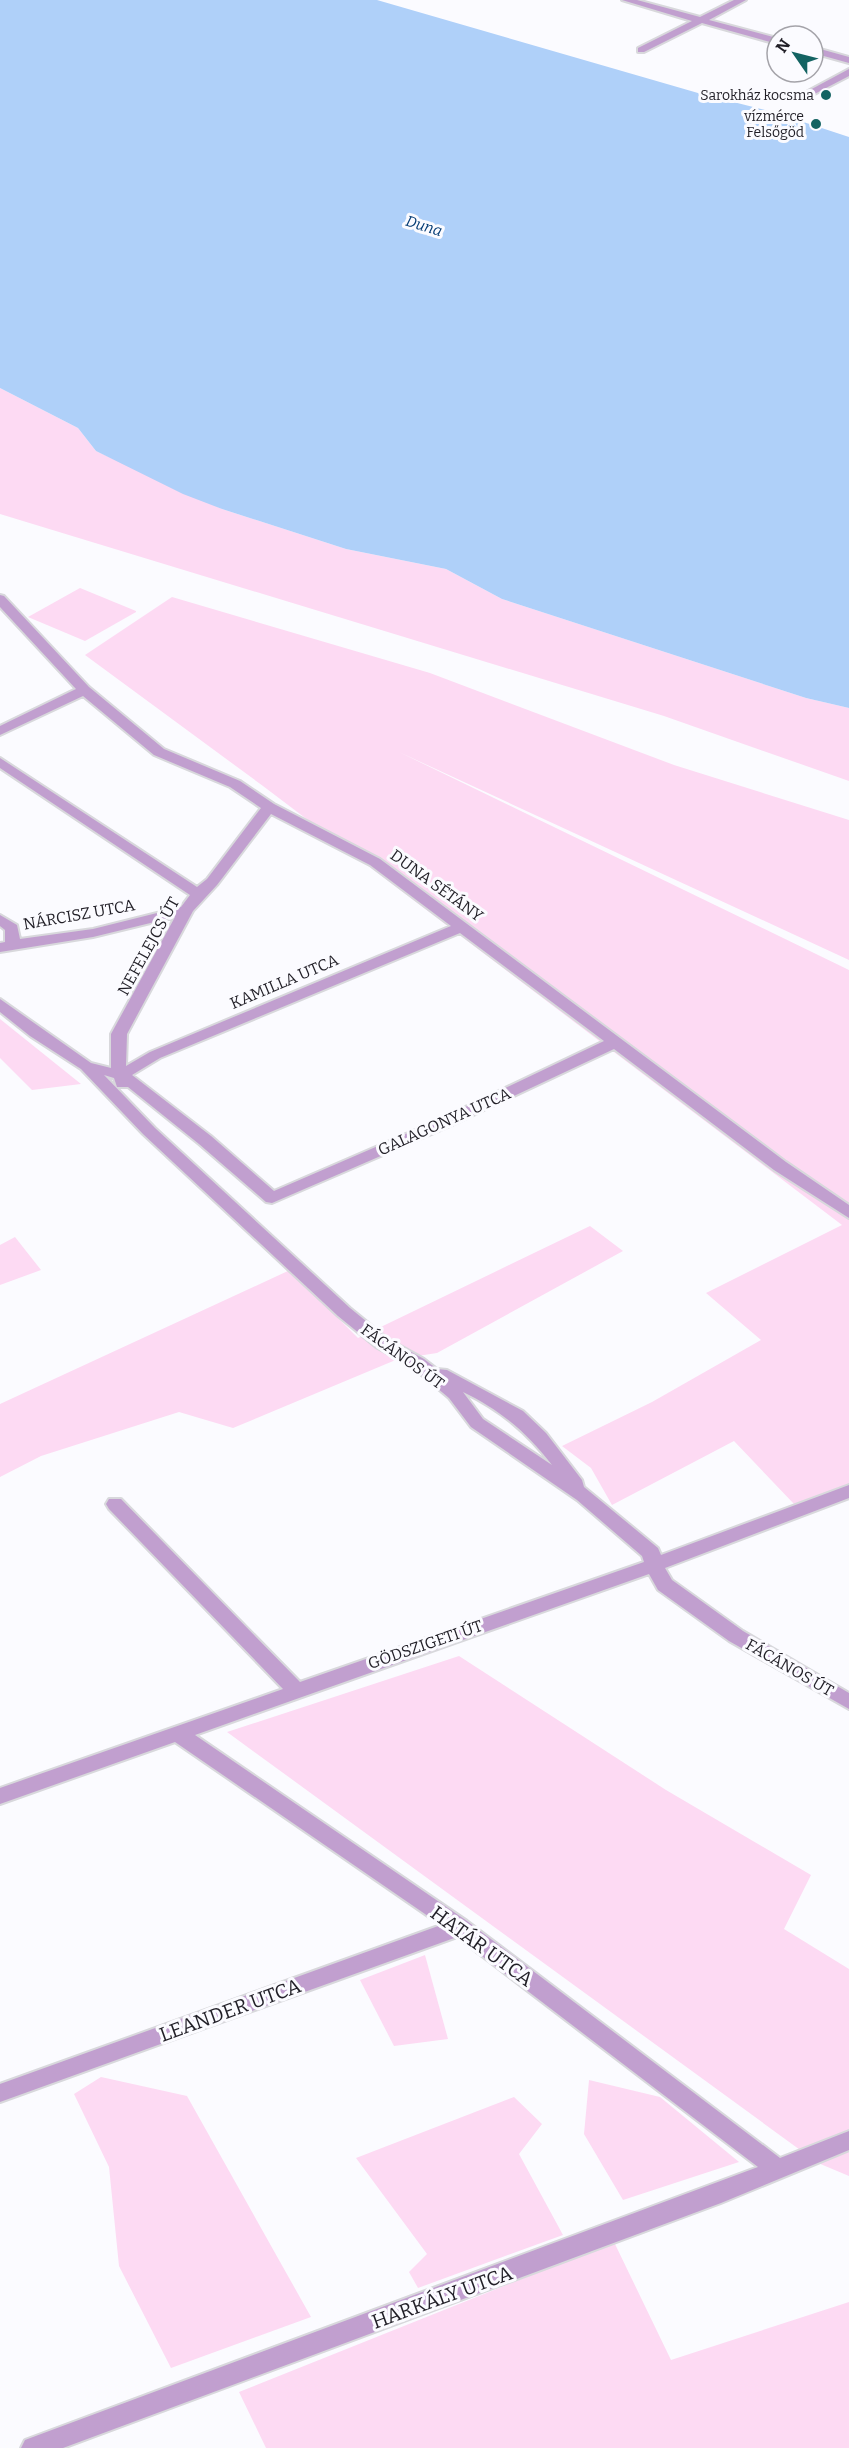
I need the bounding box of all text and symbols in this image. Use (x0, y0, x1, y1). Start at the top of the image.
north arrow (765, 24, 825, 84)
text: N (772, 35, 794, 56)
place label: Sarokház kocsma (700, 87, 814, 104)
marker: Sarokház kocsma (819, 88, 833, 102)
place label: vízmérce Felsőgöd (743, 108, 804, 141)
marker: vízmérce Felsőgöd (809, 117, 823, 131)
water label: Duna (403, 212, 445, 240)
street label: DUNA SÉTÁNY (387, 845, 488, 926)
street label: NEFELEJCS ÚT (113, 893, 183, 999)
street label: NÁRCISZ UTCA (22, 894, 137, 934)
street label: KAMILLA UTCA (227, 950, 342, 1013)
street label: GALAGONYA UTCA (375, 1083, 514, 1159)
street label: FÁCÁNOS ÚT (358, 1319, 448, 1393)
street label: GÖDSZIGETI ÚT (365, 1615, 485, 1673)
street label: FÁCÁNOS ÚT (743, 1634, 837, 1700)
street label: HATÁR UTCA (426, 1901, 539, 1992)
street label: LEANDER UTCA (156, 1973, 305, 2047)
street label: HARKÁLY UTCA (368, 2260, 516, 2334)

